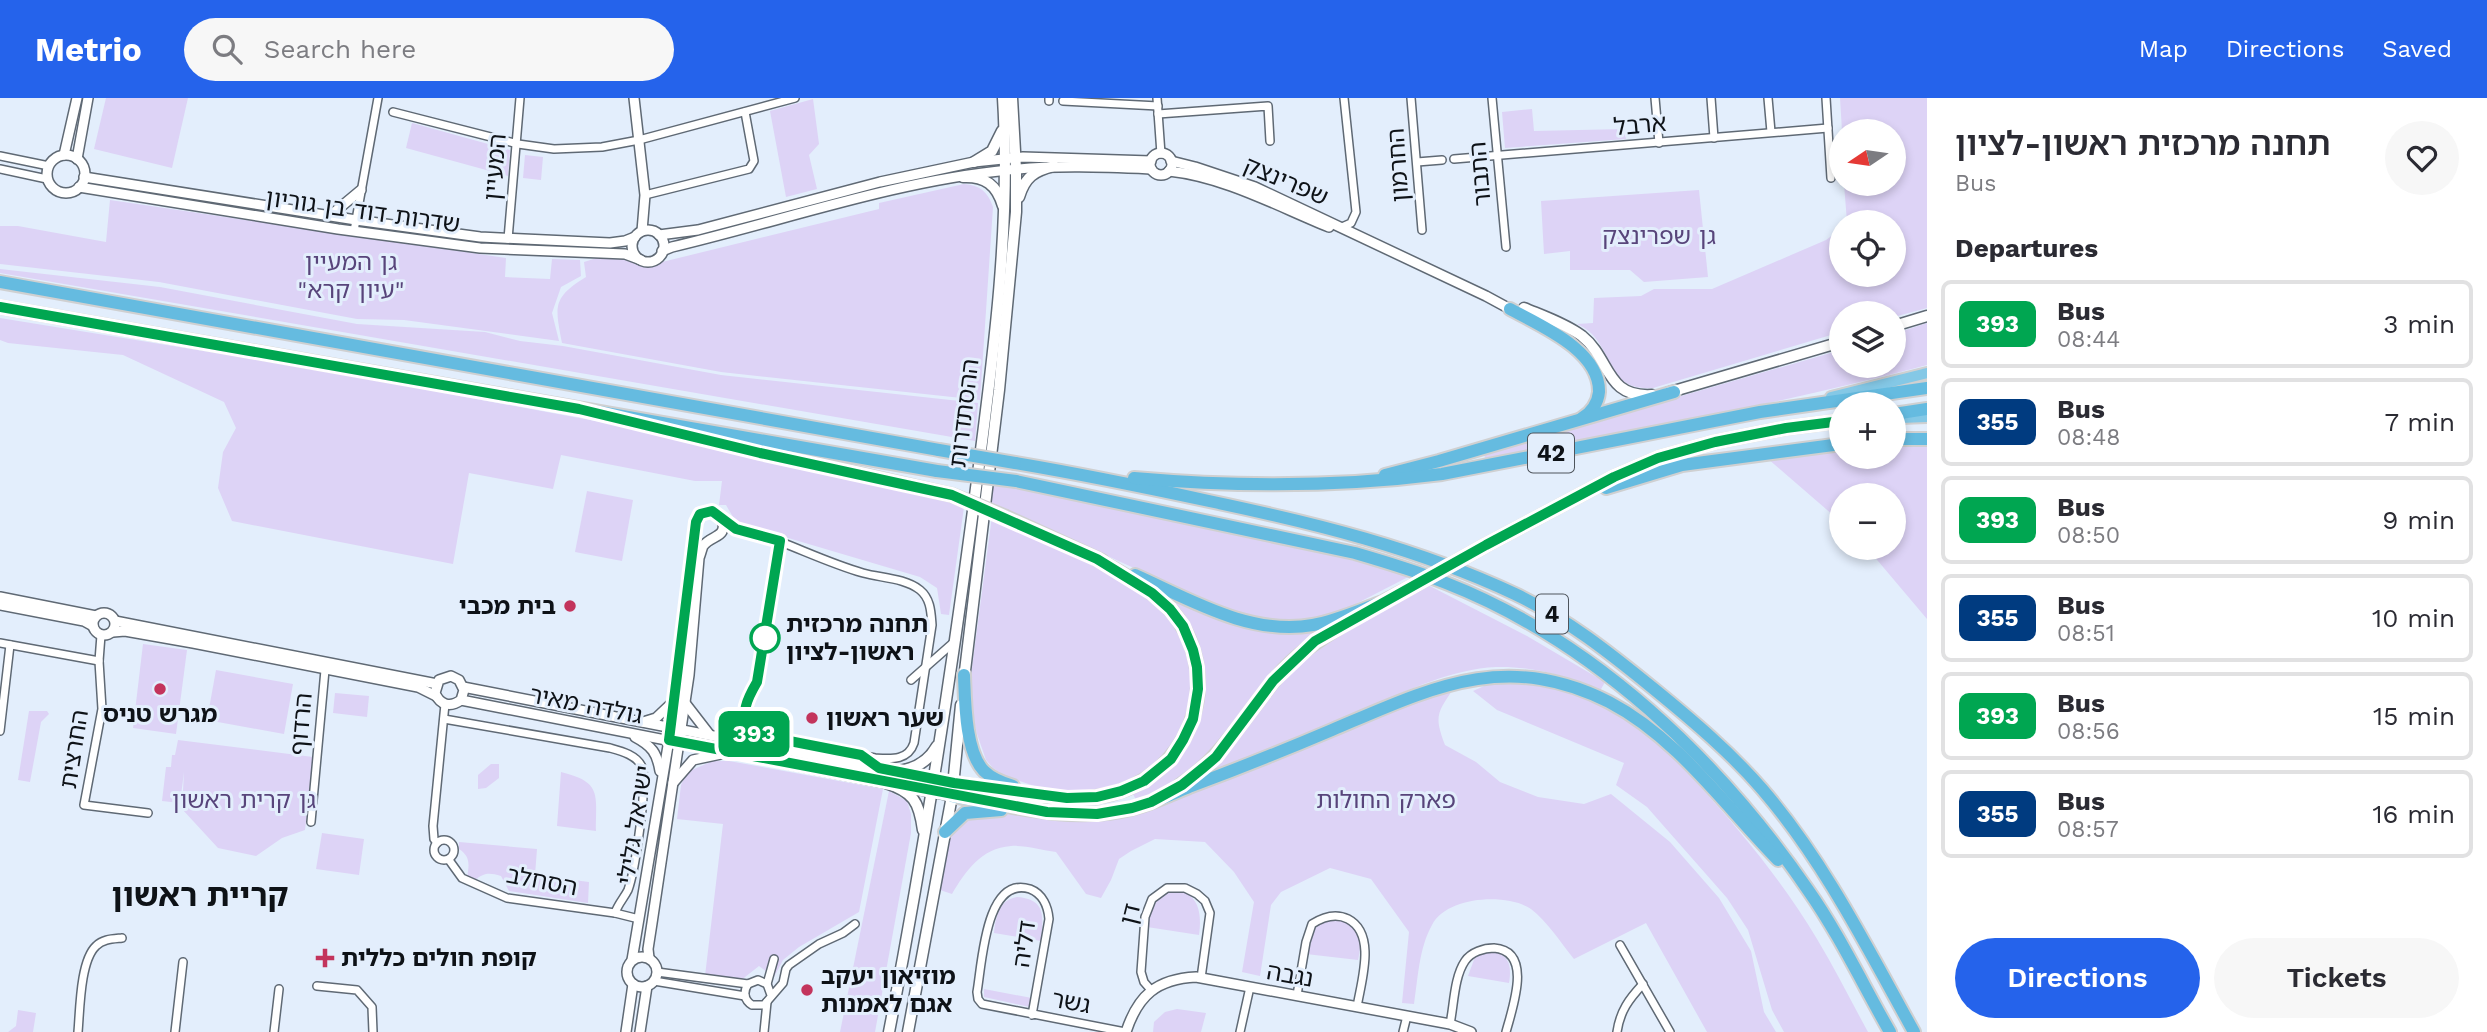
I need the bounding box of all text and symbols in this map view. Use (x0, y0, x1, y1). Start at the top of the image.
search box (184, 18, 674, 81)
text: Metrio (35, 30, 142, 69)
icon: search (208, 30, 246, 68)
text: Search here (264, 34, 416, 64)
text: Map (2139, 35, 2188, 63)
text: Directions (2226, 35, 2344, 63)
text: Saved (2382, 35, 2452, 63)
street label: ארבל (1612, 109, 1668, 141)
north arrow (1829, 119, 1906, 196)
map controls (1829, 119, 1906, 560)
button: heart (2385, 121, 2459, 195)
text: תחנה מרכזית ראשון-לציון (1955, 124, 2331, 163)
street label: החרמון (1381, 127, 1415, 203)
street label: המעיין (478, 132, 512, 202)
street label: התבור (1463, 141, 1497, 207)
street label: שפרינצק (1240, 151, 1332, 211)
text: Bus (1955, 170, 1996, 197)
street label: שדרות דוד בן גוריון (264, 183, 462, 239)
button: locate (1829, 210, 1906, 287)
park label: גן שפרינצק (1602, 222, 1716, 250)
text: Departures (1955, 233, 2098, 263)
park label: גן המעיין "עיון קרא" (298, 248, 404, 304)
text: Bus (2057, 296, 2105, 326)
button: layers (1829, 301, 1906, 378)
text: 3 min (2383, 309, 2455, 339)
text: 393 (1976, 310, 2019, 338)
text: 08:44 (2057, 326, 2120, 353)
street label: ההסתדרות (943, 357, 985, 469)
button: + (1829, 392, 1906, 469)
text: Bus (2057, 394, 2105, 424)
text: 7 min (2385, 407, 2455, 437)
text: 355 (1976, 408, 2019, 436)
text: 08:48 (2057, 424, 2121, 451)
road number: 42 (1528, 434, 1574, 472)
button: − (1829, 483, 1906, 560)
text: Bus (2057, 492, 2105, 522)
text: 9 min (2382, 505, 2455, 535)
text: 393 (1976, 506, 2019, 534)
text: 08:50 (2057, 522, 2120, 549)
text: Bus (2057, 590, 2105, 620)
place label: בית מכבי (459, 592, 556, 620)
road number: 4 (1536, 594, 1568, 634)
marker: בית מכבי (562, 598, 578, 614)
text: 10 min (2372, 603, 2455, 633)
text: 355 (1976, 604, 2019, 632)
place label: תחנה מרכזית ראשון-לציון (786, 610, 928, 666)
text: 08:51 (2057, 620, 2115, 647)
marker: תחנה מרכזית ראשון-לציון (750, 623, 780, 653)
street label: גולדה מאיר (527, 680, 645, 730)
marker: מגרש טניס (152, 681, 168, 697)
text: Bus (2057, 688, 2105, 718)
street label: הרדוף (284, 692, 318, 756)
place label: מגרש טניס (103, 700, 217, 728)
text: 15 min (2373, 701, 2455, 731)
text: 393 (1976, 702, 2019, 730)
place label: שער ראשון (826, 704, 944, 732)
street label: החרצית (54, 708, 94, 790)
marker: שער ראשון (804, 710, 820, 726)
line badge: 393 (714, 711, 794, 757)
text: 08:56 (2057, 718, 2120, 745)
text: 393 (732, 720, 776, 748)
street label: ישראל גלילי (612, 763, 658, 887)
park label: גן קרית ראשון (172, 786, 316, 814)
park label: פארק החולות (1316, 786, 1456, 814)
text: Bus (2057, 786, 2105, 816)
text: 16 min (2372, 799, 2455, 829)
text: 355 (1976, 800, 2019, 828)
text: 08:57 (2057, 816, 2119, 843)
street label: הסחלב (504, 860, 580, 902)
district label: קריית ראשון (112, 876, 288, 914)
street label: דן (1114, 900, 1146, 928)
street label: דליה (1007, 919, 1041, 969)
button: Directions (1955, 938, 2200, 1018)
button: Tickets (2214, 938, 2459, 1018)
place label: קופת חולים כללית (341, 944, 537, 972)
marker: קופת חולים כללית (315, 948, 335, 968)
street label: נגבה (1264, 957, 1316, 993)
place label: מוזיאון יעקב אגם לאמנות (821, 962, 956, 1018)
marker: מוזיאון יעקב אגם לאמנות (799, 982, 815, 998)
street label: גשר (1049, 985, 1093, 1019)

